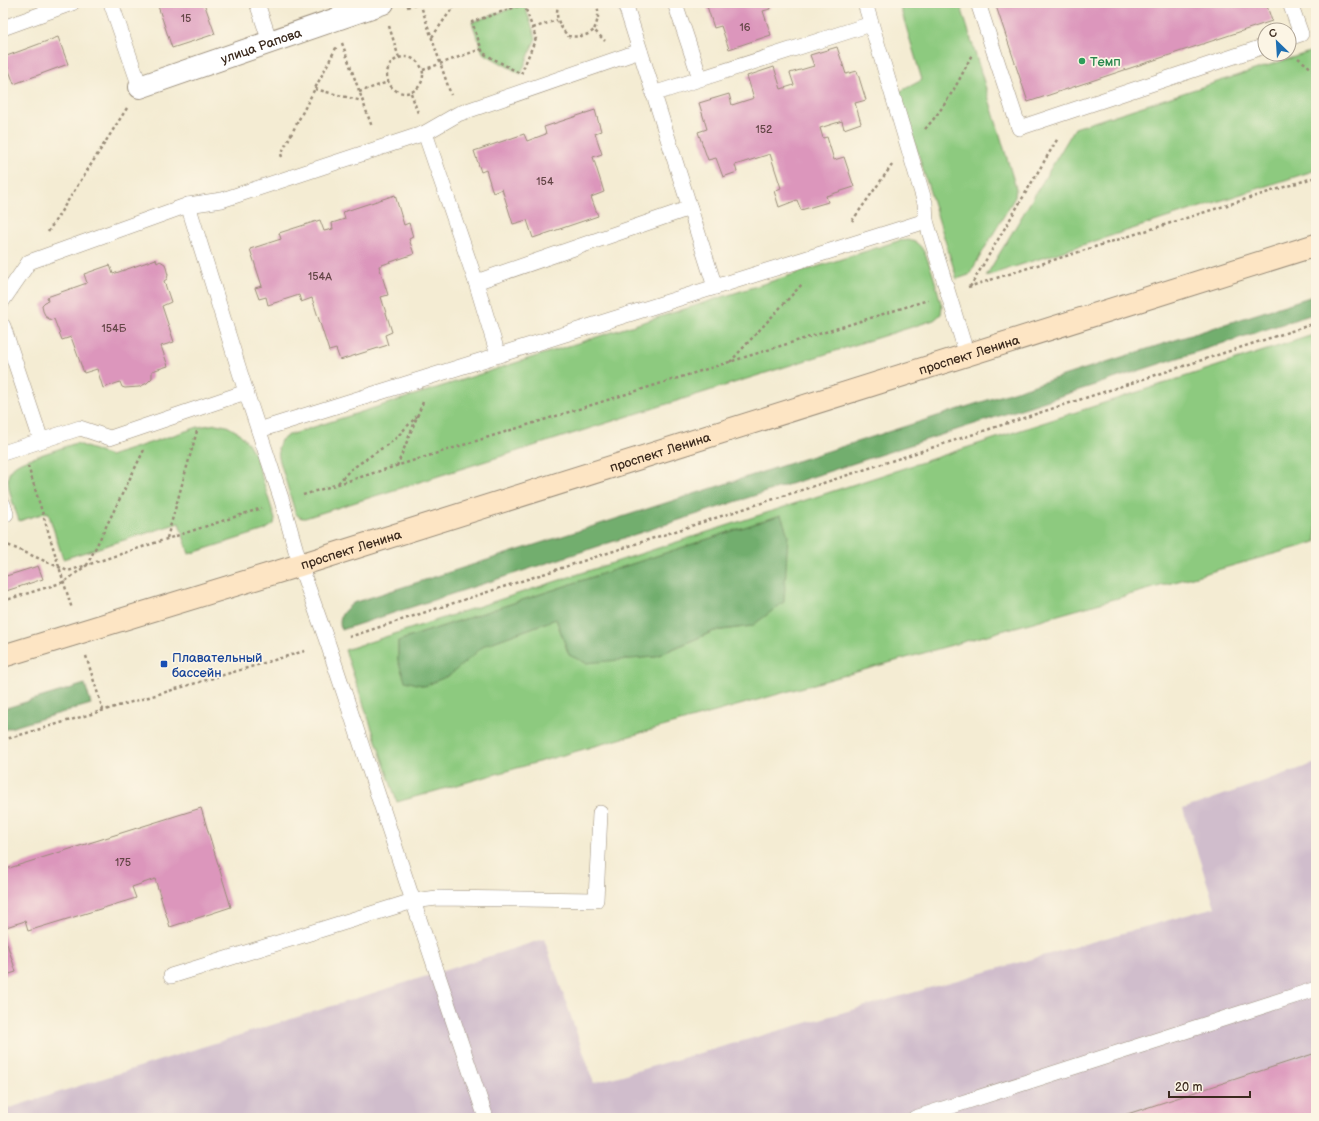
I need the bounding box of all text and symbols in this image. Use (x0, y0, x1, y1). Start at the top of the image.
house number: 15 (181, 12, 191, 25)
house number: 16 (740, 21, 751, 34)
north arrow (1257, 22, 1297, 62)
street label: улица Рапова (219, 25, 304, 67)
text: С (1267, 26, 1280, 41)
place label: Темп (1090, 54, 1121, 70)
marker: Темп (1077, 56, 1087, 66)
house number: 152 (755, 123, 773, 136)
house number: 154 (536, 175, 554, 188)
house number: 154А (308, 270, 332, 283)
house number: 154Б (102, 322, 127, 335)
street label: проспект Ленина (917, 332, 1022, 379)
street label: проспект Ленина (608, 429, 713, 476)
street label: проспект Ленина (299, 526, 404, 573)
place label: Плавательный бассейн (172, 650, 263, 681)
marker: Плавательный бассейн (159, 659, 169, 669)
house number: 175 (115, 856, 131, 869)
scale bar (1169, 1073, 1250, 1099)
text: 20 m (1175, 1080, 1202, 1095)

